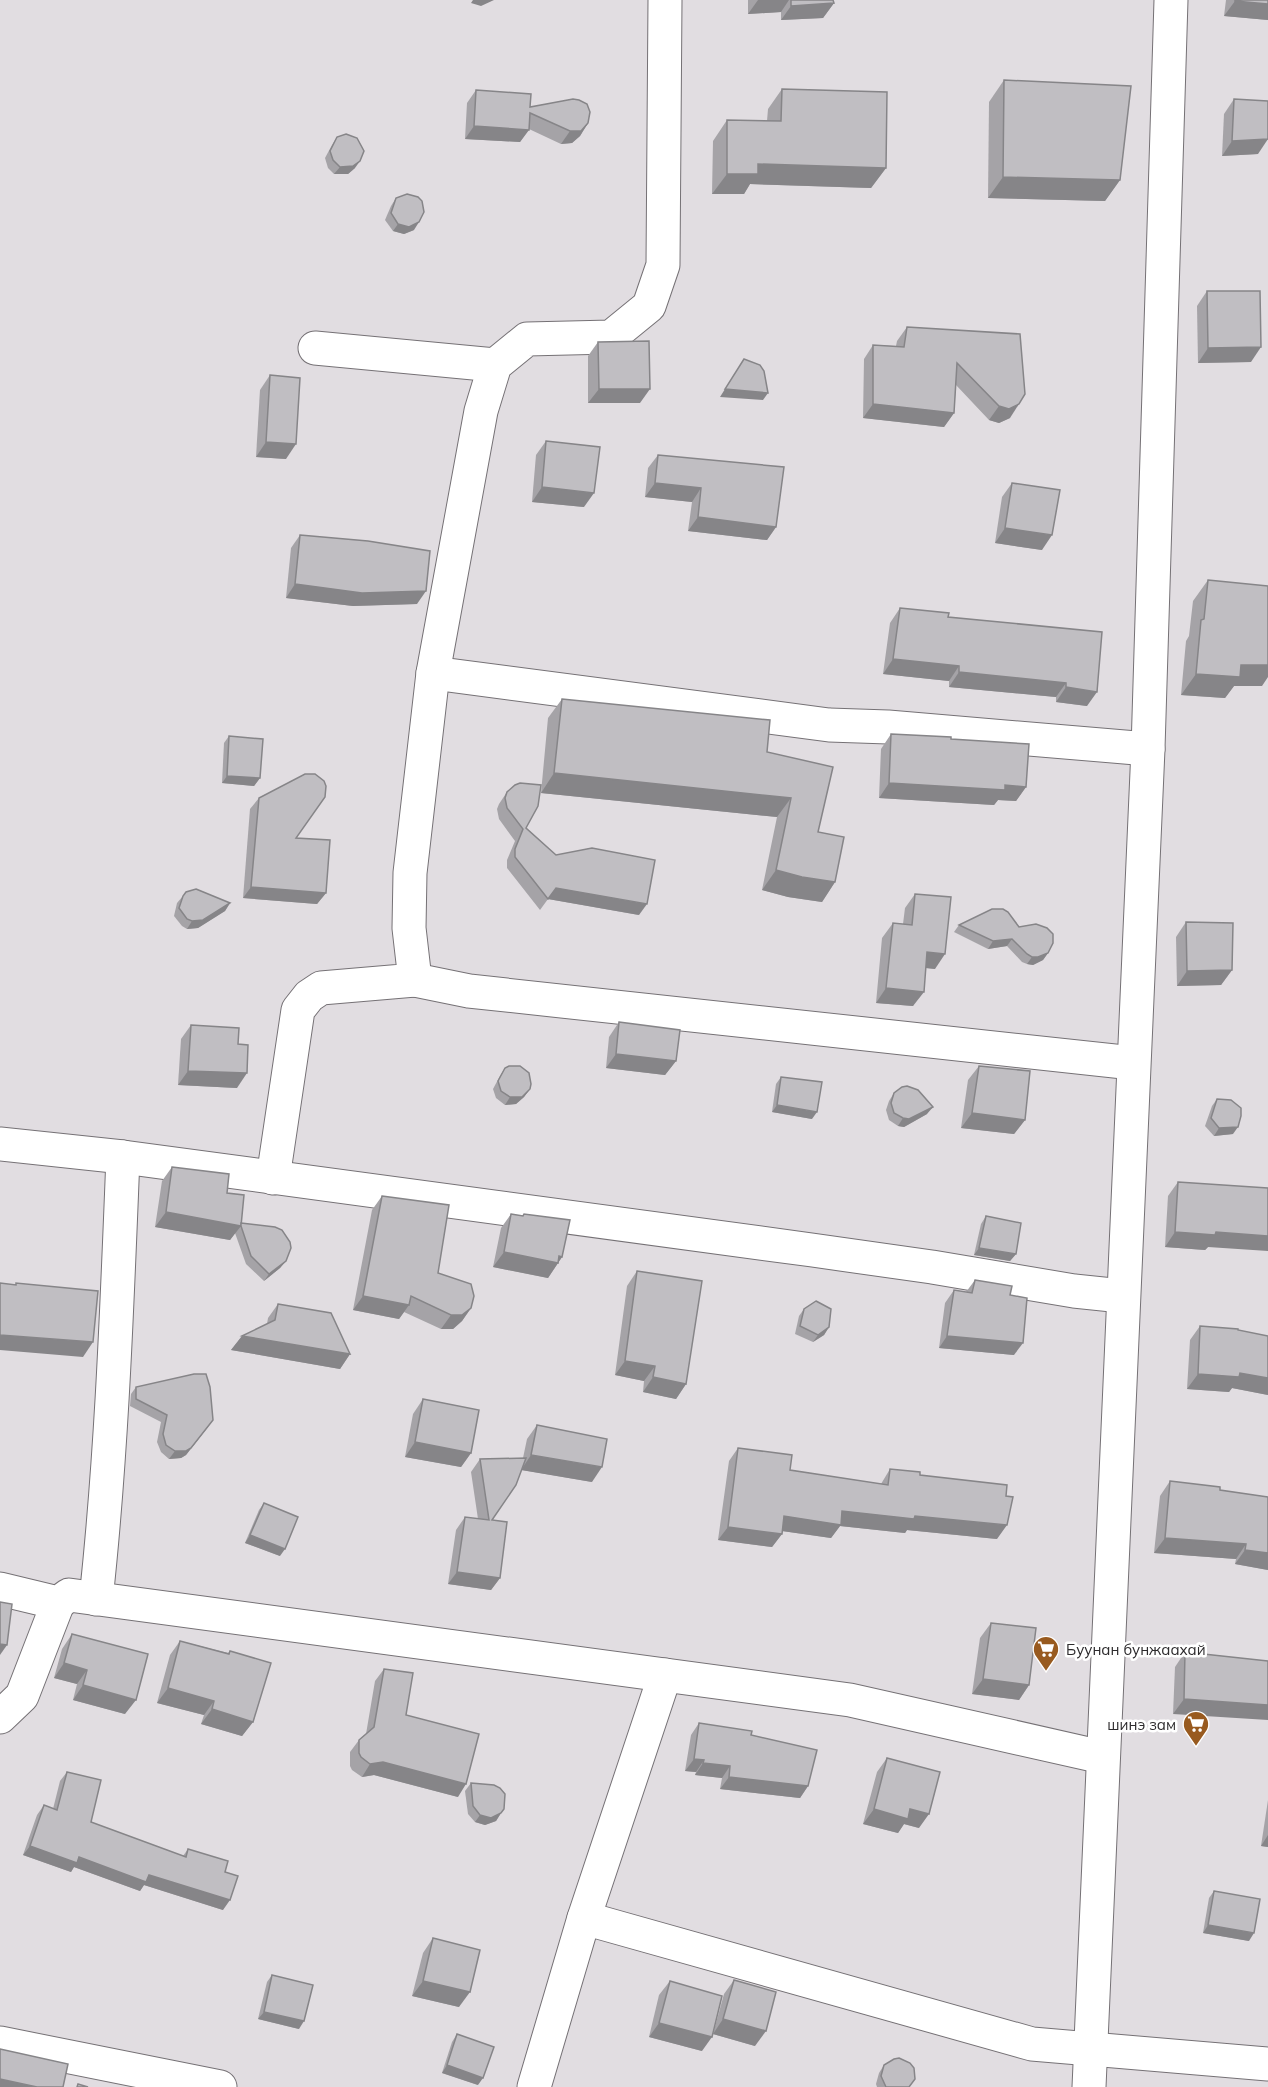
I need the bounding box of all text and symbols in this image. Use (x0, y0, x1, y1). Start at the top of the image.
supermarket icon: Буунан бунжаахай (1031, 1634, 1061, 1672)
place label: Буунан бунжаахай (1066, 1640, 1206, 1659)
supermarket icon: шинэ зам (1181, 1709, 1211, 1747)
place label: шинэ зам (1107, 1715, 1176, 1734)

